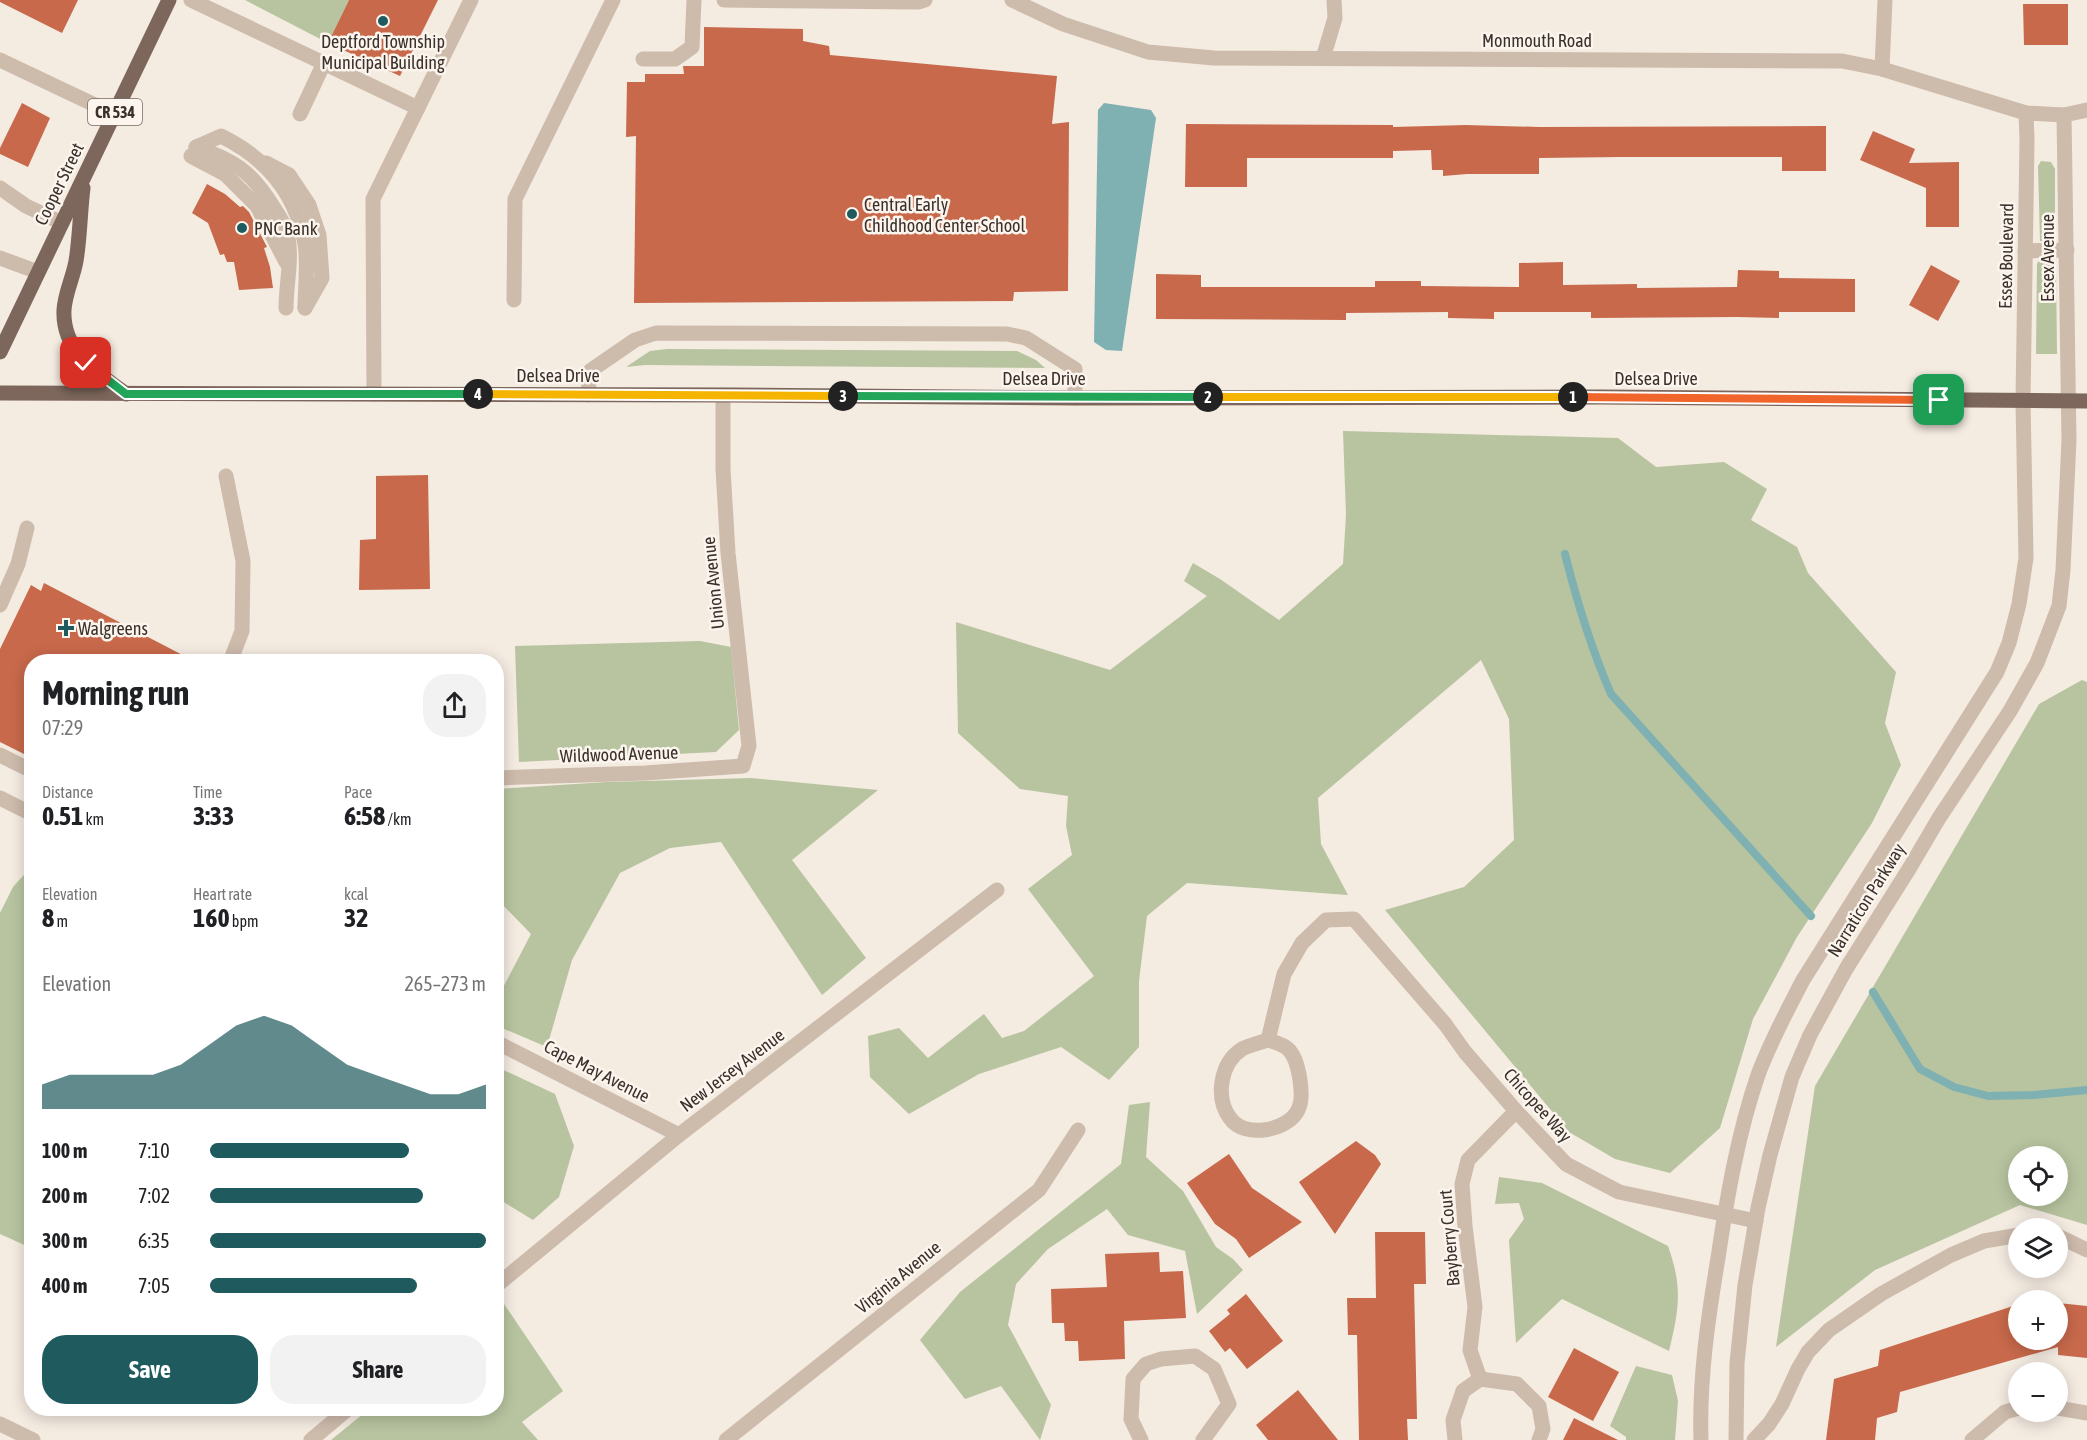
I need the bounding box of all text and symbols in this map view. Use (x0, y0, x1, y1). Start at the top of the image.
marker: Deptford Township Municipal Building (376, 14, 390, 28)
street label: Monmouth Road (1482, 30, 1592, 51)
place label: Deptford Township Municipal Building (321, 31, 445, 73)
road number: CR 534 (88, 99, 142, 125)
street label: Cooper Street (30, 139, 88, 229)
place label: Central Early Childhood Center School (864, 194, 1026, 236)
street label: Essex Boulevard (1995, 203, 2017, 309)
marker: Central Early Childhood Center School (845, 207, 859, 221)
street label: Essex Avenue (2037, 214, 2058, 302)
place label: PNC Bank (254, 218, 318, 239)
marker: PNC Bank (235, 221, 249, 235)
pin (60, 337, 111, 388)
icon: check (69, 346, 102, 379)
street label: Delsea Drive (516, 365, 600, 386)
street label: Delsea Drive (1002, 368, 1086, 389)
street label: Delsea Drive (1614, 368, 1698, 389)
pin (1913, 374, 1964, 425)
pin: 4 (463, 379, 493, 409)
pin: 3 (828, 381, 858, 411)
pin: 2 (1193, 382, 1223, 412)
pin: 1 (1558, 382, 1588, 412)
icon: arrive (1922, 383, 1955, 416)
text: 4 (474, 385, 482, 403)
text: 3 (839, 387, 847, 405)
text: 2 (1204, 388, 1212, 406)
text: 1 (1569, 388, 1577, 406)
street label: Union Avenue (698, 536, 728, 630)
place label: Walgreens (78, 618, 148, 639)
marker: Walgreens (59, 621, 73, 635)
text: Morning run (42, 674, 189, 712)
button: share (423, 674, 486, 737)
text: 07:29 (42, 716, 83, 739)
street label: Wildwood Avenue (559, 741, 679, 767)
text: Distance (42, 783, 93, 801)
text: Time (193, 783, 222, 801)
text: Pace (344, 783, 372, 801)
text: 0.51 (42, 801, 83, 831)
text: 3:33 (193, 801, 234, 831)
text: 6:58 (344, 801, 385, 831)
text: km (83, 810, 104, 828)
text: /km (385, 810, 411, 828)
street label: Narraticon Parkway (1823, 839, 1909, 961)
text: Elevation (42, 885, 97, 903)
text: Heart rate (193, 885, 252, 903)
text: kcal (344, 885, 368, 903)
text: 8 (42, 903, 54, 933)
text: 160 (193, 903, 230, 933)
text: 32 (344, 903, 368, 933)
text: m (54, 912, 68, 930)
text: bpm (230, 912, 259, 930)
text: Elevation (42, 972, 111, 995)
text: 265–273 m (404, 972, 486, 995)
street label: New Jersey Avenue (676, 1024, 788, 1116)
street label: Cape May Avenue (541, 1035, 653, 1107)
street label: Chicopee Way (1500, 1064, 1576, 1146)
text: 100 m (42, 1139, 87, 1162)
text: 7:10 (138, 1139, 170, 1162)
map controls (2008, 1146, 2068, 1422)
button: locate (2008, 1146, 2068, 1206)
text: 200 m (42, 1184, 87, 1207)
text: 7:02 (138, 1184, 170, 1207)
street label: Bayberry Court (1434, 1189, 1464, 1287)
button: layers (2008, 1218, 2068, 1278)
text: 300 m (42, 1229, 87, 1252)
text: 6:35 (138, 1229, 170, 1252)
street label: Virginia Avenue (851, 1236, 945, 1318)
text: 400 m (42, 1274, 87, 1297)
text: 7:05 (138, 1274, 170, 1297)
button: + (2008, 1290, 2068, 1350)
button: Save (42, 1335, 258, 1404)
button: Share (270, 1335, 486, 1404)
button: − (2008, 1362, 2068, 1422)

